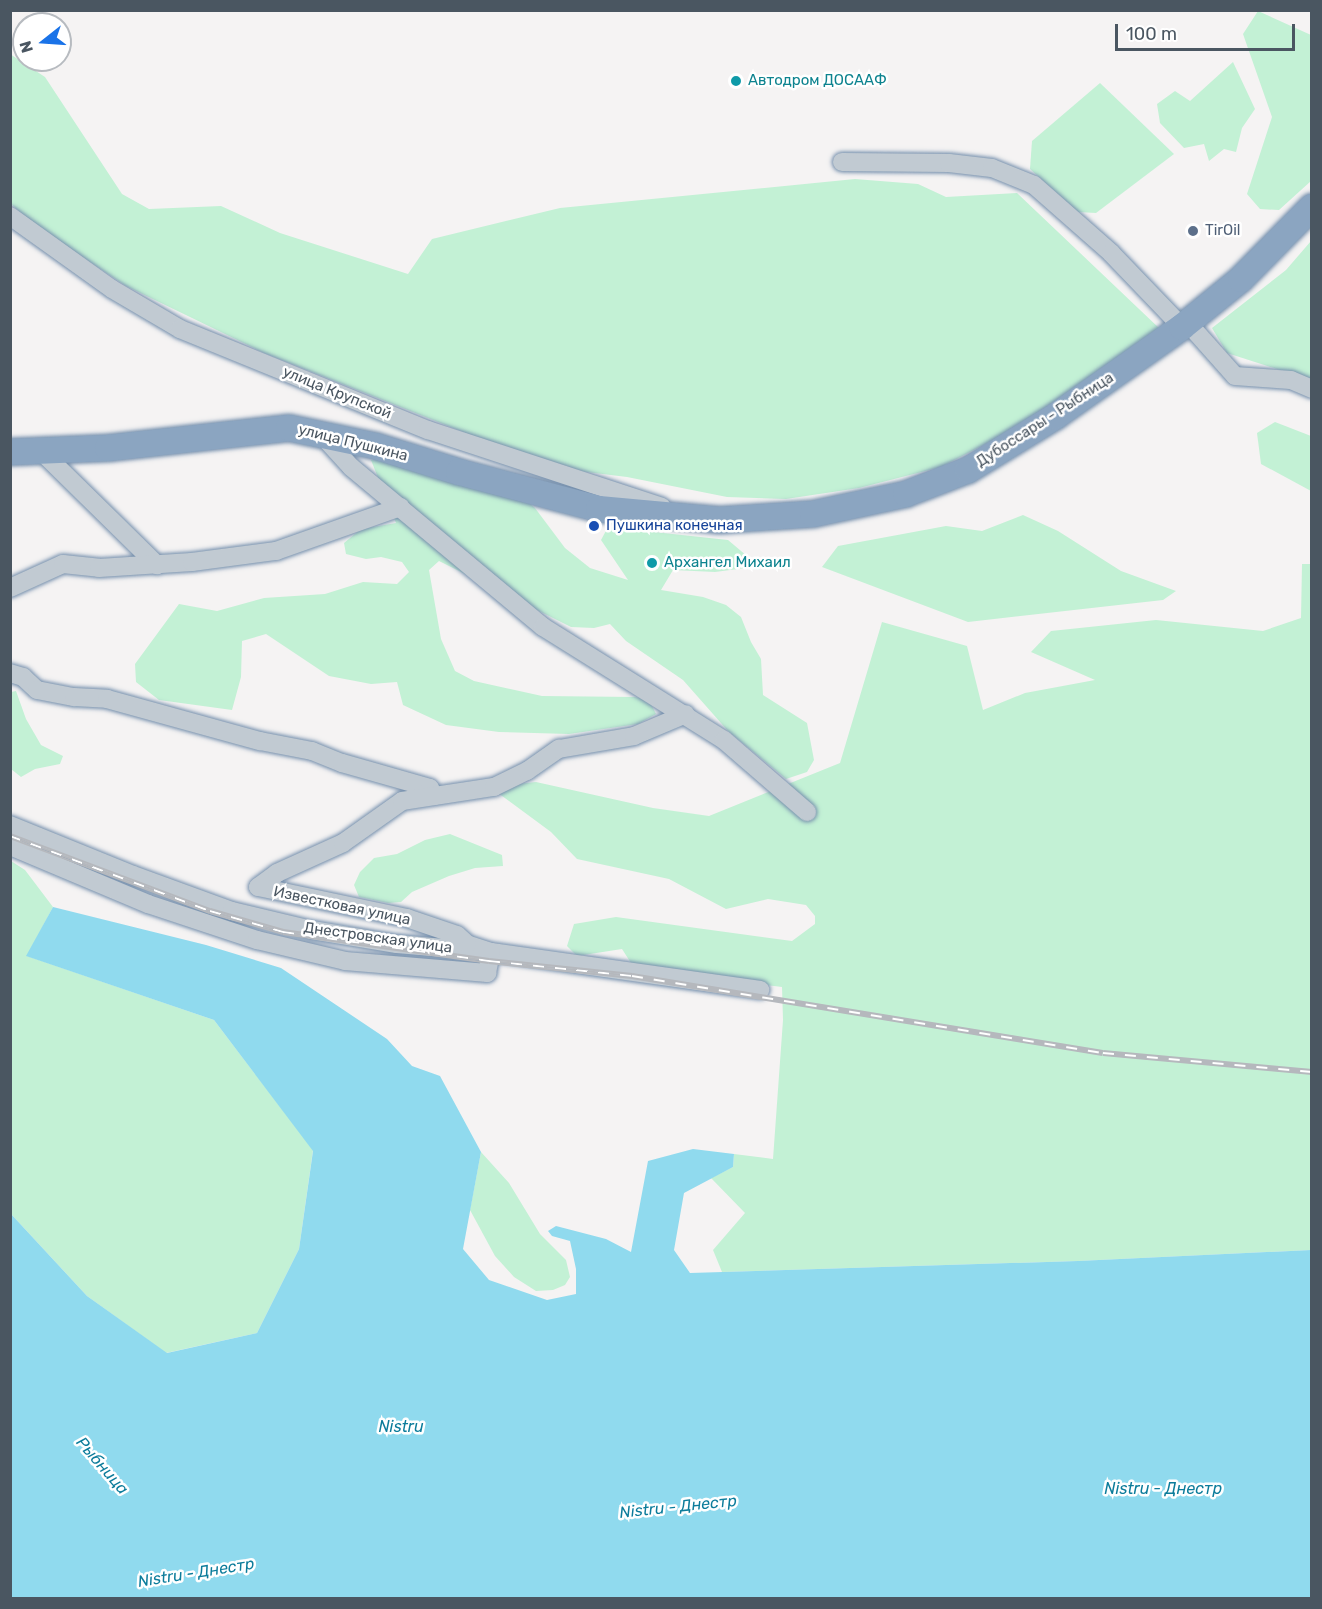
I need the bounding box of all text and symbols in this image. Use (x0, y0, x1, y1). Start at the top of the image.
north arrow (12, 12, 72, 72)
scale bar (1118, 12, 1298, 50)
text: 100 m (1126, 23, 1177, 45)
text: N (15, 39, 37, 55)
place label: Автодром ДОСААФ (748, 72, 887, 90)
marker: Автодром ДОСААФ (729, 74, 743, 88)
place label: TirOil (1205, 222, 1240, 240)
marker: TirOil (1186, 224, 1200, 238)
street label: улица Крупской (280, 363, 394, 423)
street label: Дубоссары - Рыбница (973, 369, 1117, 471)
street label: улица Пушкина (296, 421, 410, 465)
place label: Пушкина конечная (606, 517, 743, 535)
marker: Пушкина конечная (587, 519, 601, 533)
place label: Архангел Михаил (664, 554, 791, 572)
marker: Архангел Михаил (645, 556, 659, 570)
street label: Известковая улица (272, 883, 412, 929)
street label: Днестровская улица (303, 919, 453, 957)
water label: Nistru (378, 1417, 424, 1437)
water label: Рыбница (72, 1433, 132, 1499)
water label: Nistru - Днестр (1104, 1479, 1222, 1499)
water label: Nistru - Днестр (619, 1491, 737, 1523)
water label: Nistru - Днестр (137, 1554, 255, 1592)

